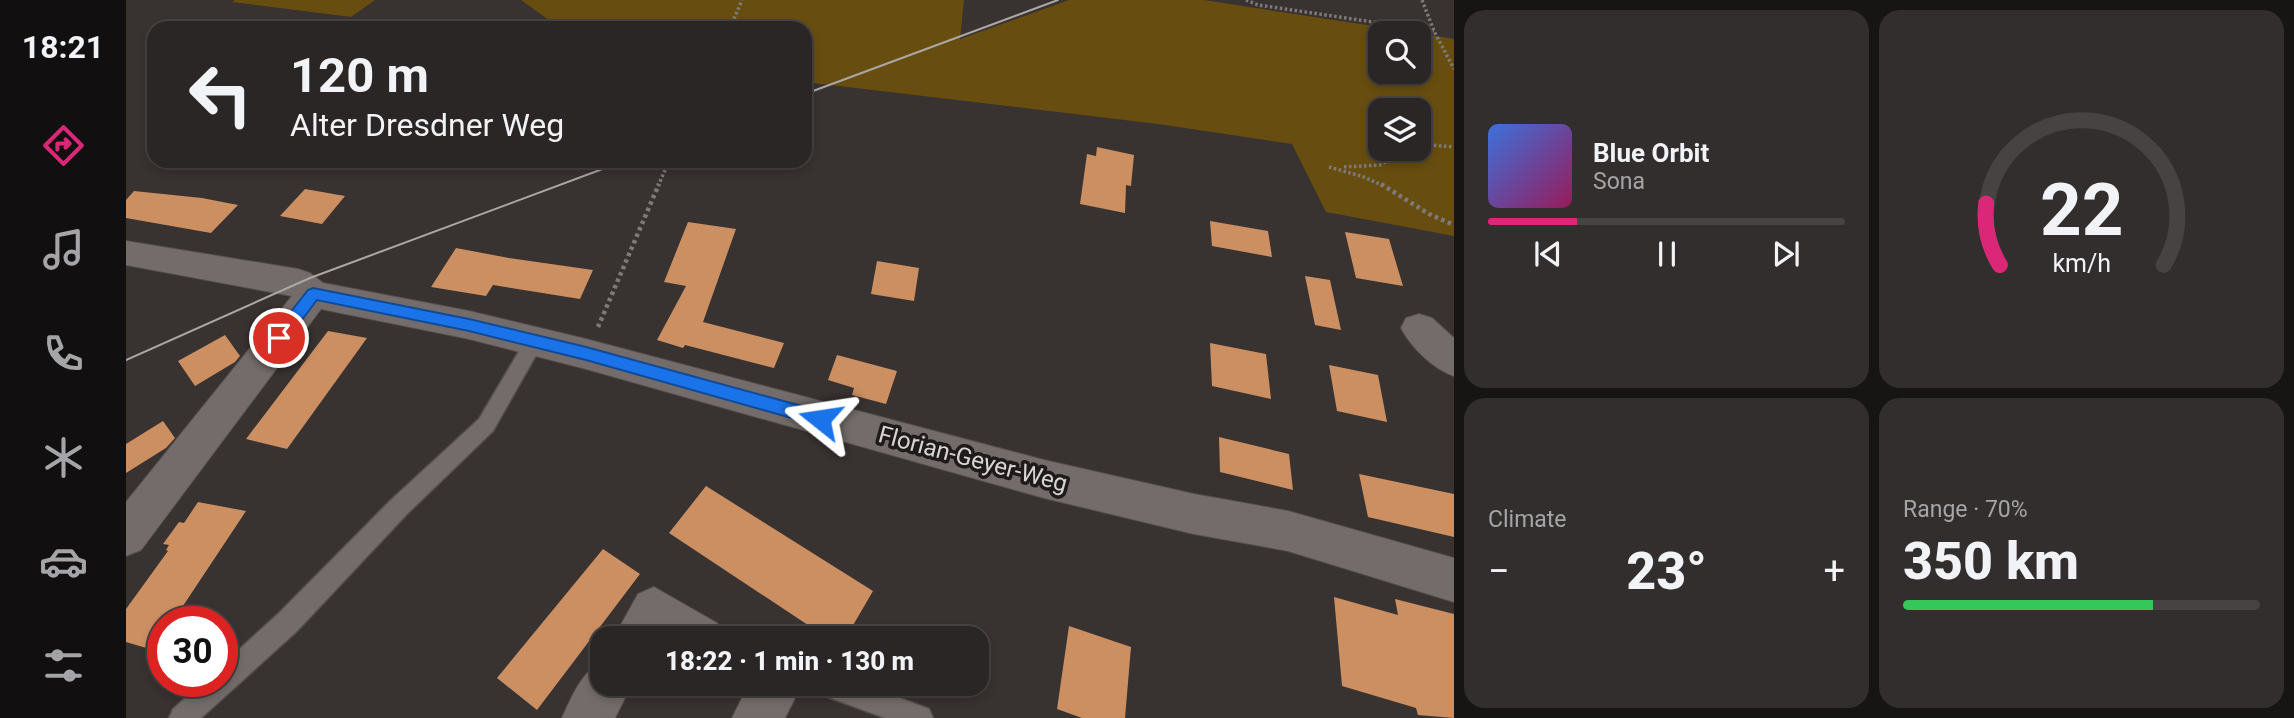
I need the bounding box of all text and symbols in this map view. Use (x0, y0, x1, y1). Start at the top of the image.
map controls (1368, 21, 1431, 161)
button: search (1368, 21, 1431, 84)
text: 18:21 (22, 28, 104, 66)
text: 120 m (290, 47, 429, 104)
icon: left (175, 49, 266, 140)
button: layers (1368, 98, 1431, 161)
text: Alter Dresdner Weg (290, 106, 564, 144)
icon: directions (39, 121, 88, 170)
text: Blue Orbit (1593, 138, 1709, 168)
text: 22 (2040, 167, 2123, 253)
text: Sona (1593, 168, 1645, 195)
icon: music (39, 225, 88, 274)
icon: previous (1529, 235, 1567, 273)
icon: pause (1648, 235, 1686, 273)
icon: next (1767, 235, 1805, 273)
text: km/h (2052, 249, 2111, 278)
pin (249, 308, 309, 368)
icon: arrive (260, 319, 298, 357)
icon: phone (39, 329, 88, 378)
position arrow (783, 382, 857, 456)
street label: Florian-Geyer-Weg (875, 420, 1071, 498)
icon: climate (39, 433, 88, 482)
text: Range · 70% (1903, 496, 2028, 523)
text: Climate (1488, 506, 1567, 533)
text: 350 km (1903, 531, 2079, 592)
icon: car (39, 537, 88, 586)
text: 23° (1626, 541, 1707, 602)
text: − (1488, 549, 1510, 593)
text: + (1823, 549, 1845, 593)
speed limit sign: 30 (147, 606, 238, 697)
icon: filters (39, 641, 88, 690)
text: 18:22 · 1 min · 130 m (665, 646, 914, 676)

